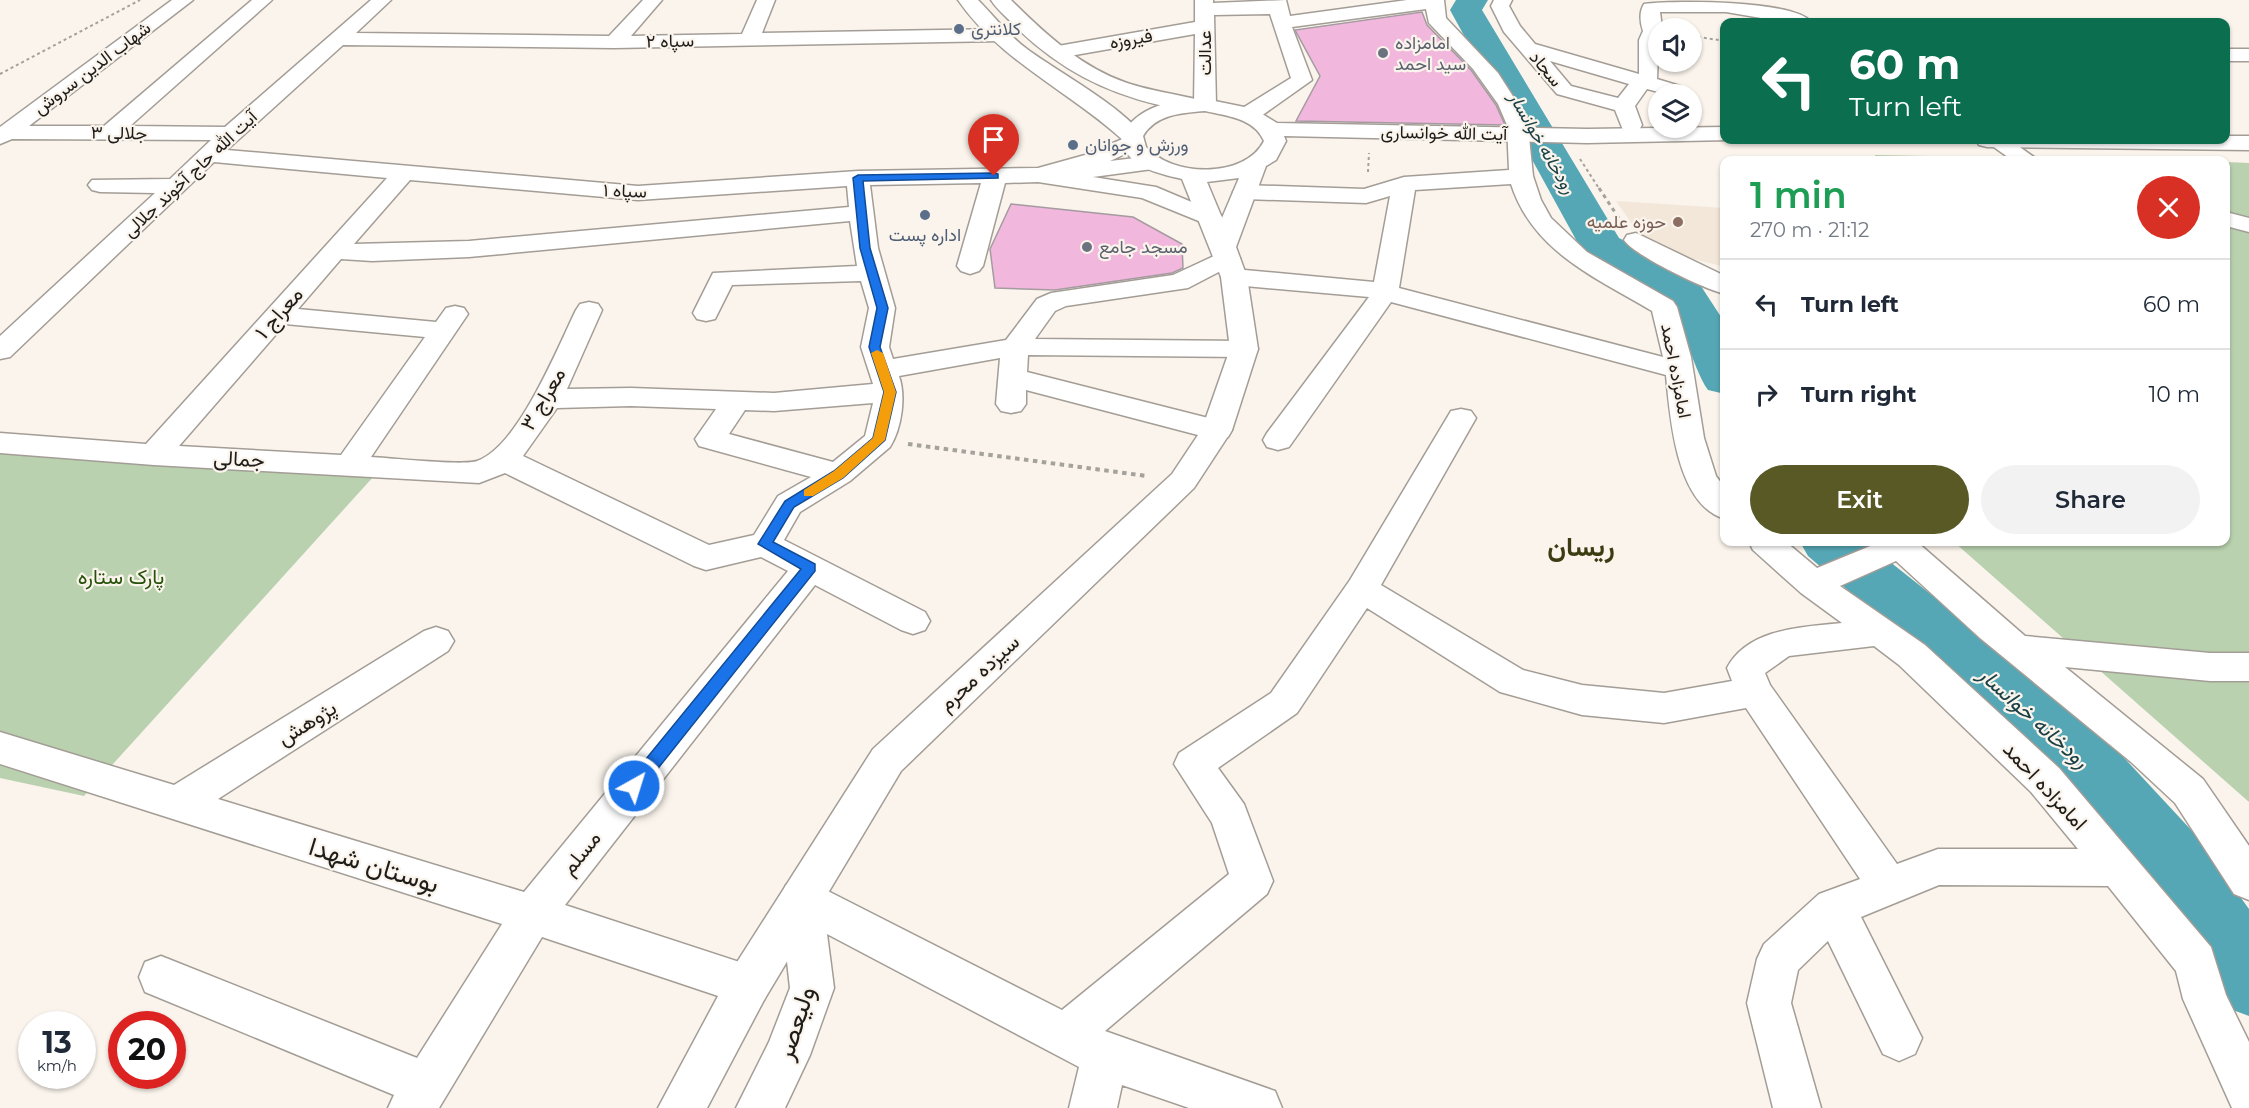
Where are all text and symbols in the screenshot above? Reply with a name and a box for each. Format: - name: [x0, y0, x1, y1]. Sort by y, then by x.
- street label: شهاب الدین سروش: [29, 17, 155, 119]
- place label: کلانتری: [971, 18, 1021, 40]
- map controls: [1648, 18, 1702, 138]
- button: sound: [1648, 18, 1702, 72]
- marker: کلانتری: [952, 22, 966, 36]
- street label: فیروزه: [1108, 24, 1154, 54]
- street label: سپاه ۲: [646, 30, 694, 53]
- street label: عدالت: [1194, 30, 1216, 76]
- place label: امامزاده سید احمد: [1395, 32, 1466, 75]
- text: 60 m: [1849, 38, 1960, 90]
- icon: left: [1750, 42, 1828, 120]
- marker: امامزاده سید احمد: [1376, 46, 1390, 60]
- street label: سجاد: [1525, 47, 1567, 91]
- button: layers: [1648, 84, 1702, 138]
- water label: رودخانه خوانسار: [1503, 87, 1580, 198]
- text: Turn left: [1849, 90, 1962, 123]
- street label: آیت الله حاج آخوند جلالی: [118, 105, 264, 243]
- pin: [968, 114, 1019, 176]
- street label: آیت الله خوانساری: [1380, 121, 1509, 145]
- street label: جلالی ۳: [91, 122, 147, 144]
- icon: arrive: [977, 123, 1010, 156]
- place label: ورزش و جوانان: [1085, 134, 1189, 156]
- marker: ورزش و جوانان: [1066, 138, 1080, 152]
- text: 1 min: [1750, 173, 1847, 217]
- button: close: [2137, 176, 2200, 239]
- street label: سپاه ۱: [603, 179, 647, 204]
- marker: اداره پست: [918, 208, 932, 222]
- place label: حوزه علمیه: [1587, 211, 1666, 233]
- marker: حوزه علمیه: [1671, 215, 1685, 229]
- text: 270 m · 21:12: [1750, 218, 1869, 242]
- place label: اداره پست: [889, 224, 961, 247]
- place label: مسجد جامع: [1099, 236, 1188, 259]
- marker: مسجد جامع: [1080, 240, 1094, 254]
- street label: معراج ۱: [249, 282, 309, 345]
- icon: left: [1750, 288, 1783, 321]
- text: Turn left: [1801, 291, 1899, 318]
- text: 60 m: [2143, 291, 2200, 318]
- street label: امامزاده احمد: [1656, 322, 1696, 420]
- street label: معراج ۳: [515, 363, 572, 436]
- icon: right: [1750, 378, 1783, 411]
- text: Turn right: [1801, 381, 1916, 408]
- text: 10 m: [2148, 381, 2200, 408]
- street label: جمالی: [213, 445, 265, 472]
- button: Exit: [1750, 465, 1969, 534]
- button: Share: [1981, 465, 2200, 534]
- district label: ریسان: [1547, 530, 1615, 564]
- park label: پارک ستاره: [78, 564, 164, 591]
- street label: سیزده محرم: [933, 629, 1026, 718]
- water label: رودخانه خوانسار: [1971, 659, 2095, 774]
- street label: پژوهش: [273, 695, 342, 752]
- street label: امامزاده احمد: [1997, 736, 2093, 836]
- position arrow: [602, 754, 666, 818]
- street label: مسلم: [556, 826, 607, 881]
- street label: بوستان شهدا: [305, 830, 443, 900]
- street label: ولیعصر: [768, 982, 822, 1065]
- speed limit sign: 20: [108, 1011, 186, 1089]
- text: 13: [42, 1024, 72, 1061]
- text: km/h: [37, 1056, 77, 1075]

